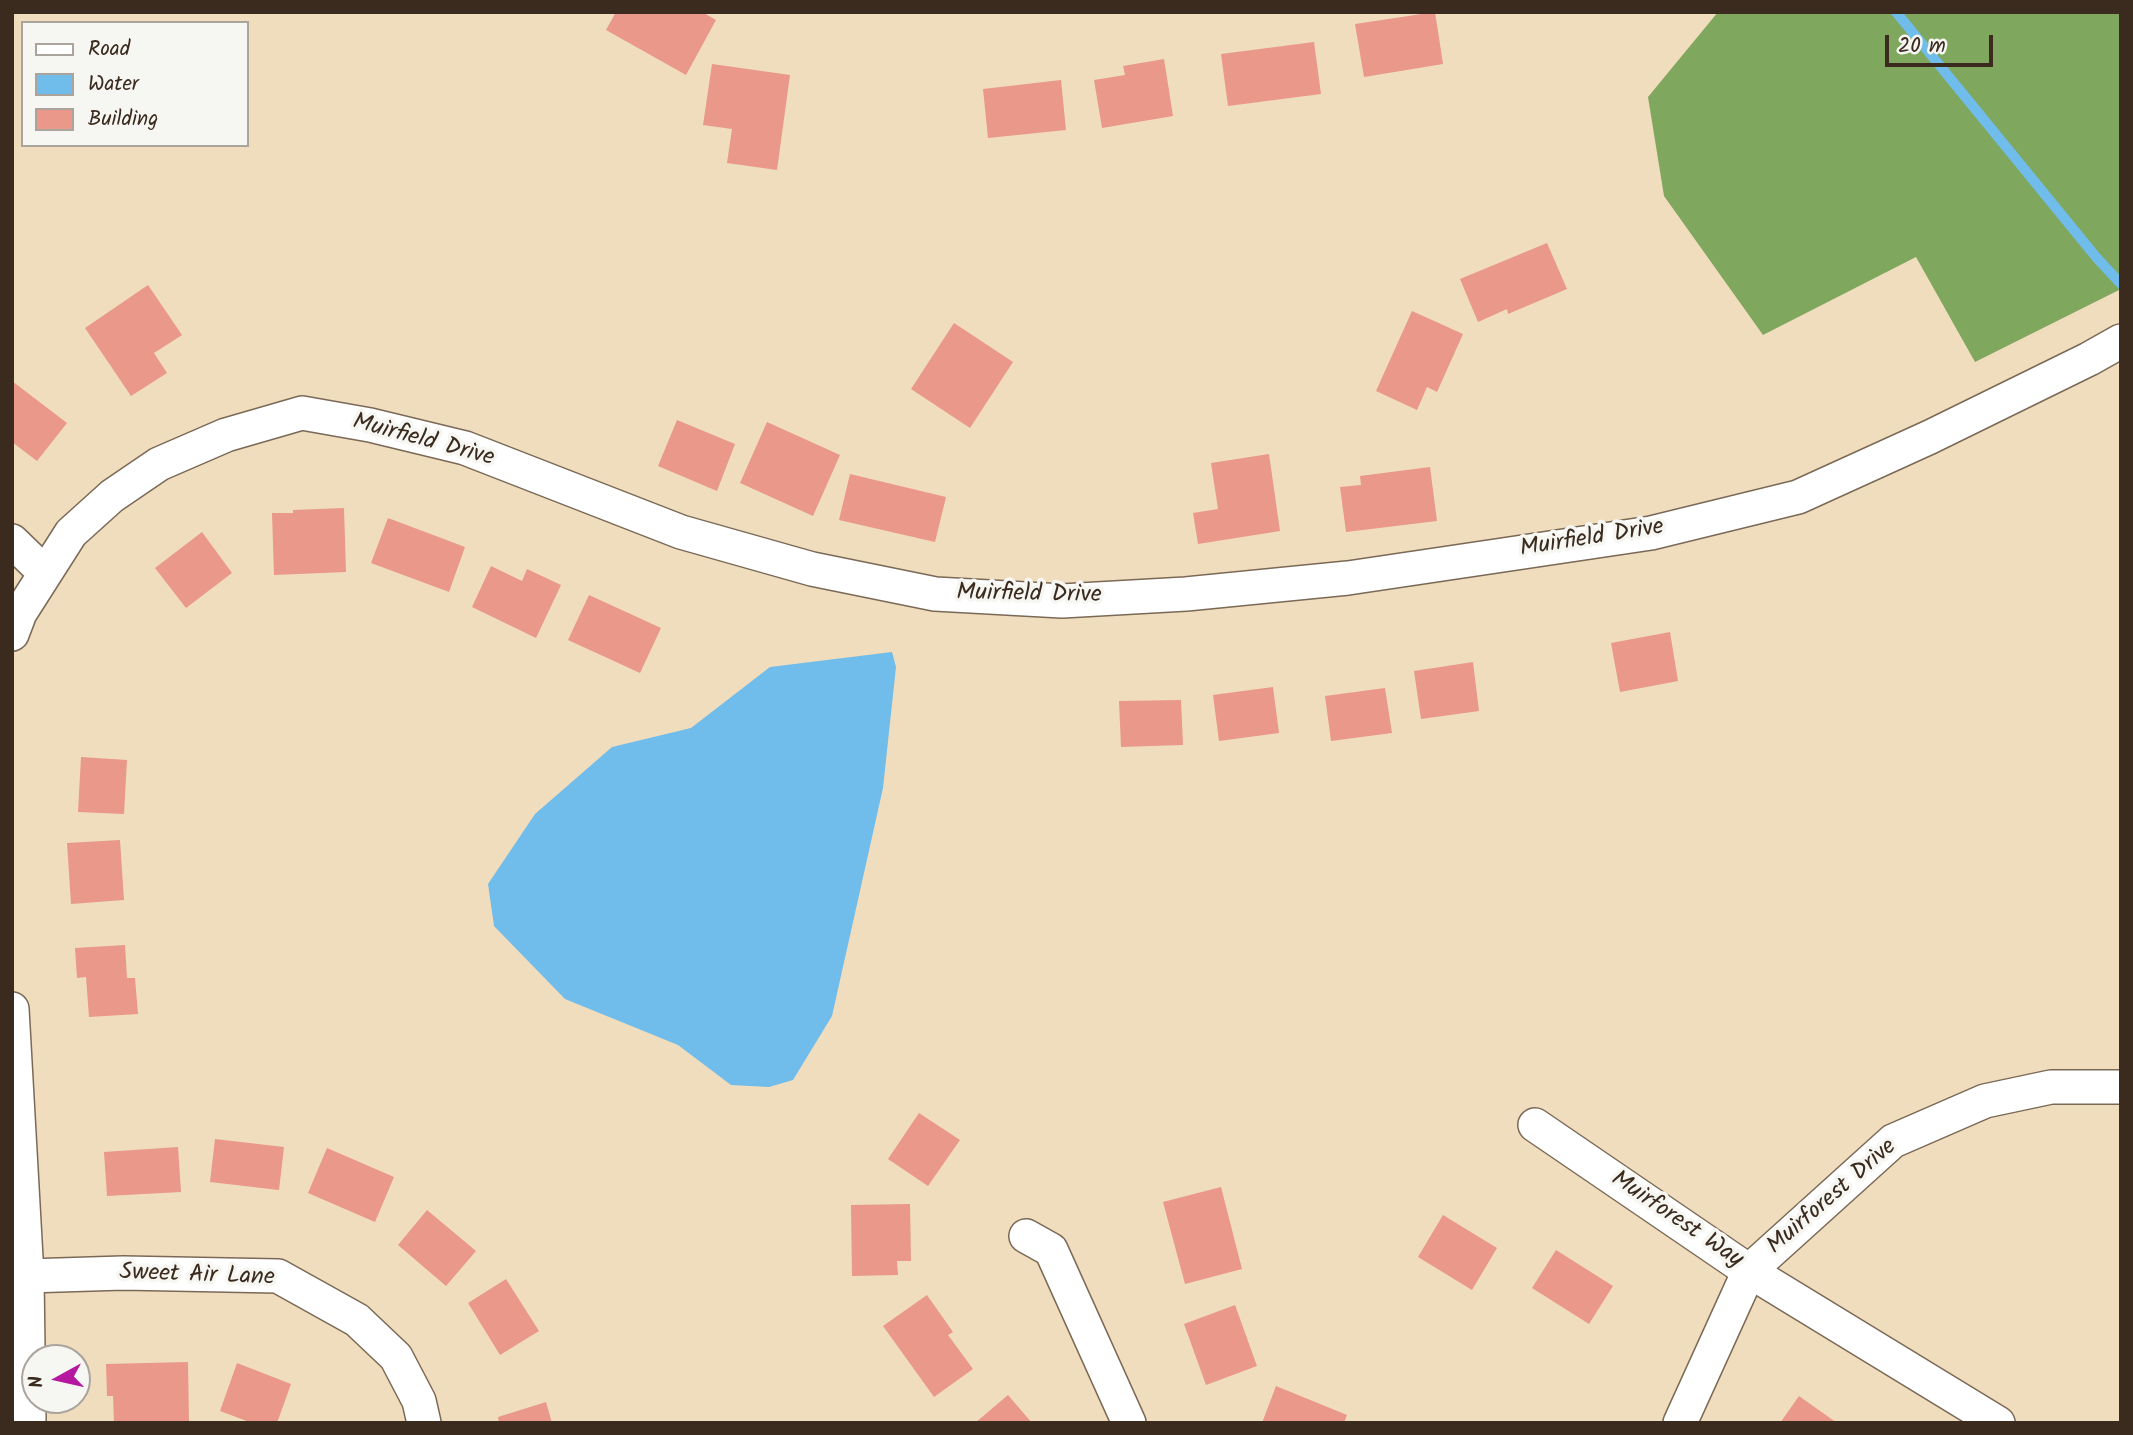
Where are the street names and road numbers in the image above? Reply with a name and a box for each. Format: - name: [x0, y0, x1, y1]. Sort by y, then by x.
- street label: Muirfield Drive: [349, 409, 497, 475]
- street label: Muirfield Drive: [1518, 514, 1666, 566]
- street label: Muirfield Drive: [956, 580, 1102, 612]
- street label: Muirforest Drive: [1762, 1134, 1904, 1262]
- street label: Muirforest Way: [1604, 1166, 1748, 1276]
- street label: Sweet Air Lane: [119, 1260, 275, 1294]

